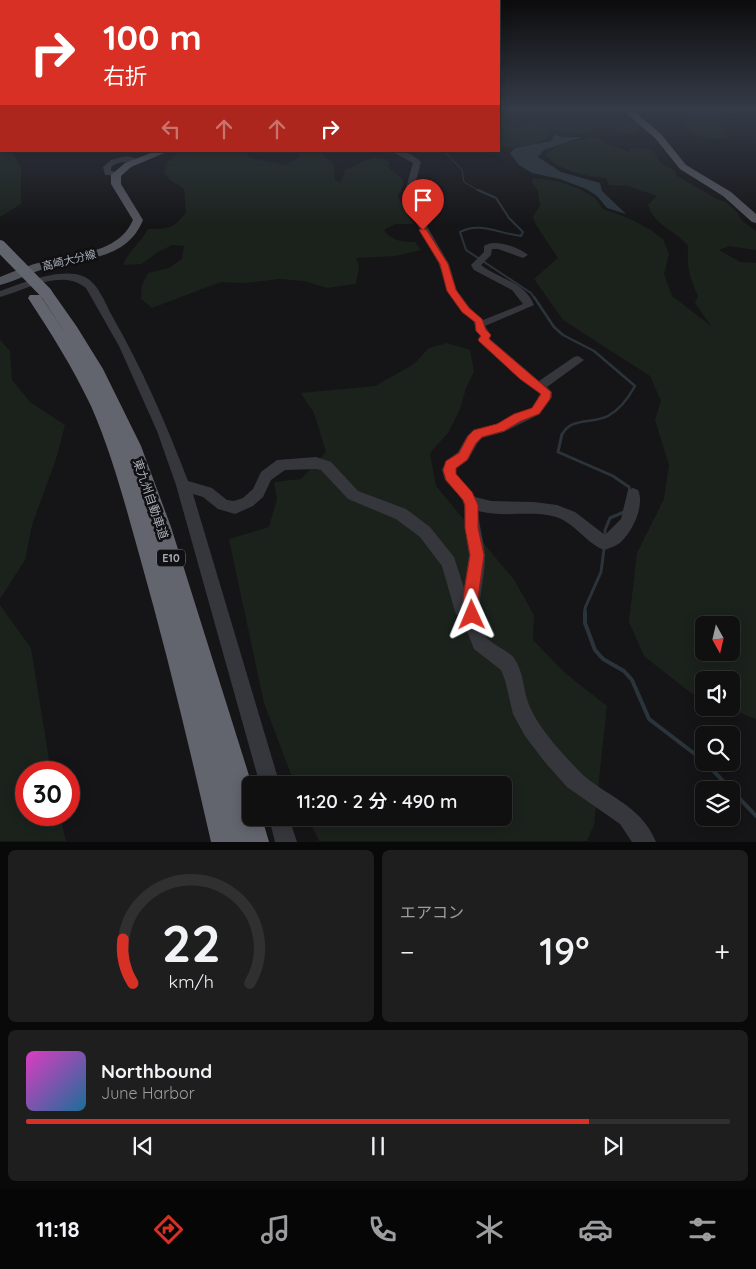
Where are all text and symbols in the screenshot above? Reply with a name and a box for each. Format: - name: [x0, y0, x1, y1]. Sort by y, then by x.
- text: 100 m: [103, 15, 202, 59]
- icon: right: [20, 20, 85, 85]
- text: 右折: [103, 62, 147, 90]
- icon: left: [157, 115, 185, 143]
- icon: ahead: [210, 115, 238, 143]
- icon: ahead: [263, 115, 291, 143]
- icon: right: [316, 115, 344, 143]
- pin: [402, 179, 444, 230]
- icon: arrive: [409, 186, 437, 214]
- street label: 高崎大分線: [41, 247, 97, 273]
- street label: 東九州自動車道: [130, 457, 172, 541]
- road number: E10: [157, 550, 185, 566]
- position arrow: [445, 588, 497, 640]
- north arrow: [695, 616, 740, 661]
- map controls: [695, 616, 740, 826]
- button: sound: [695, 671, 740, 716]
- button: search: [695, 726, 740, 771]
- speed limit sign: 30: [15, 761, 80, 826]
- button: layers: [695, 781, 740, 826]
- text: 11:20 · 2 分 · 490 m: [296, 789, 458, 813]
- text: エアコン: [400, 902, 464, 922]
- text: 22: [161, 910, 221, 975]
- text: 19°: [539, 927, 589, 975]
- text: −: [400, 934, 415, 969]
- text: +: [714, 934, 730, 969]
- text: km/h: [168, 970, 214, 992]
- text: Northbound: [101, 1059, 212, 1083]
- text: June Harbor: [101, 1083, 195, 1103]
- icon: previous: [129, 1132, 157, 1160]
- icon: pause: [364, 1132, 392, 1160]
- icon: next: [599, 1132, 627, 1160]
- icon: directions: [151, 1212, 186, 1247]
- icon: music: [258, 1212, 293, 1247]
- icon: phone: [365, 1212, 400, 1247]
- icon: climate: [472, 1212, 507, 1247]
- icon: car: [578, 1212, 613, 1247]
- icon: filters: [685, 1212, 720, 1247]
- text: 11:18: [36, 1215, 80, 1243]

